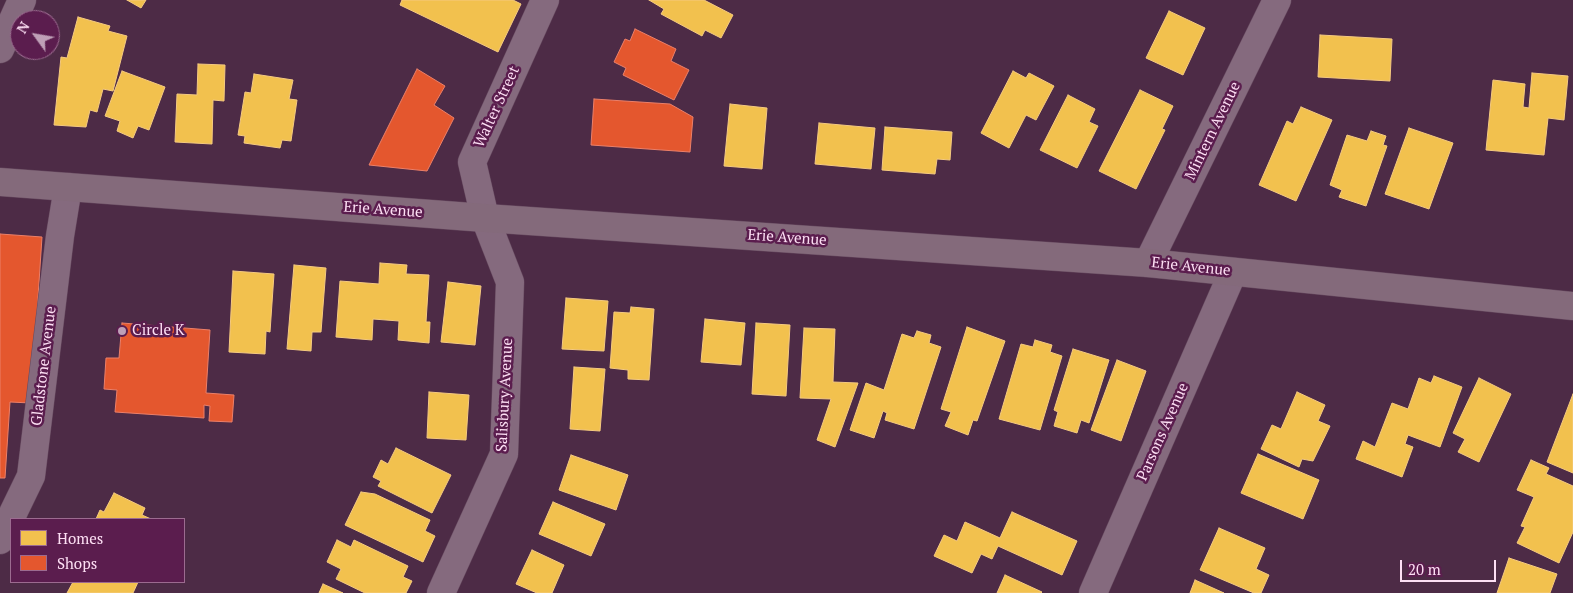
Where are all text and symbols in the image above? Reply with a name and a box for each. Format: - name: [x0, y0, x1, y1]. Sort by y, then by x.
- north arrow: [10, 10, 60, 60]
- text: N: [12, 18, 34, 37]
- street label: Walter Street: [470, 63, 524, 151]
- street label: Mintern Avenue: [1181, 79, 1245, 183]
- street label: Erie Avenue: [343, 198, 423, 222]
- street label: Erie Avenue: [747, 226, 827, 250]
- street label: Erie Avenue: [1151, 254, 1231, 280]
- street label: Gladstone Avenue: [28, 305, 60, 427]
- place label: Circle K: [132, 322, 184, 340]
- marker: Circle K: [116, 325, 128, 337]
- street label: Salisbury Avenue: [493, 337, 517, 453]
- street label: Parsons Avenue: [1133, 380, 1193, 484]
- legend: [10, 518, 185, 583]
- text: Homes: [57, 528, 103, 548]
- scale bar: [1403, 550, 1499, 582]
- text: Shops: [57, 553, 97, 573]
- text: 20 m: [1408, 559, 1441, 579]

